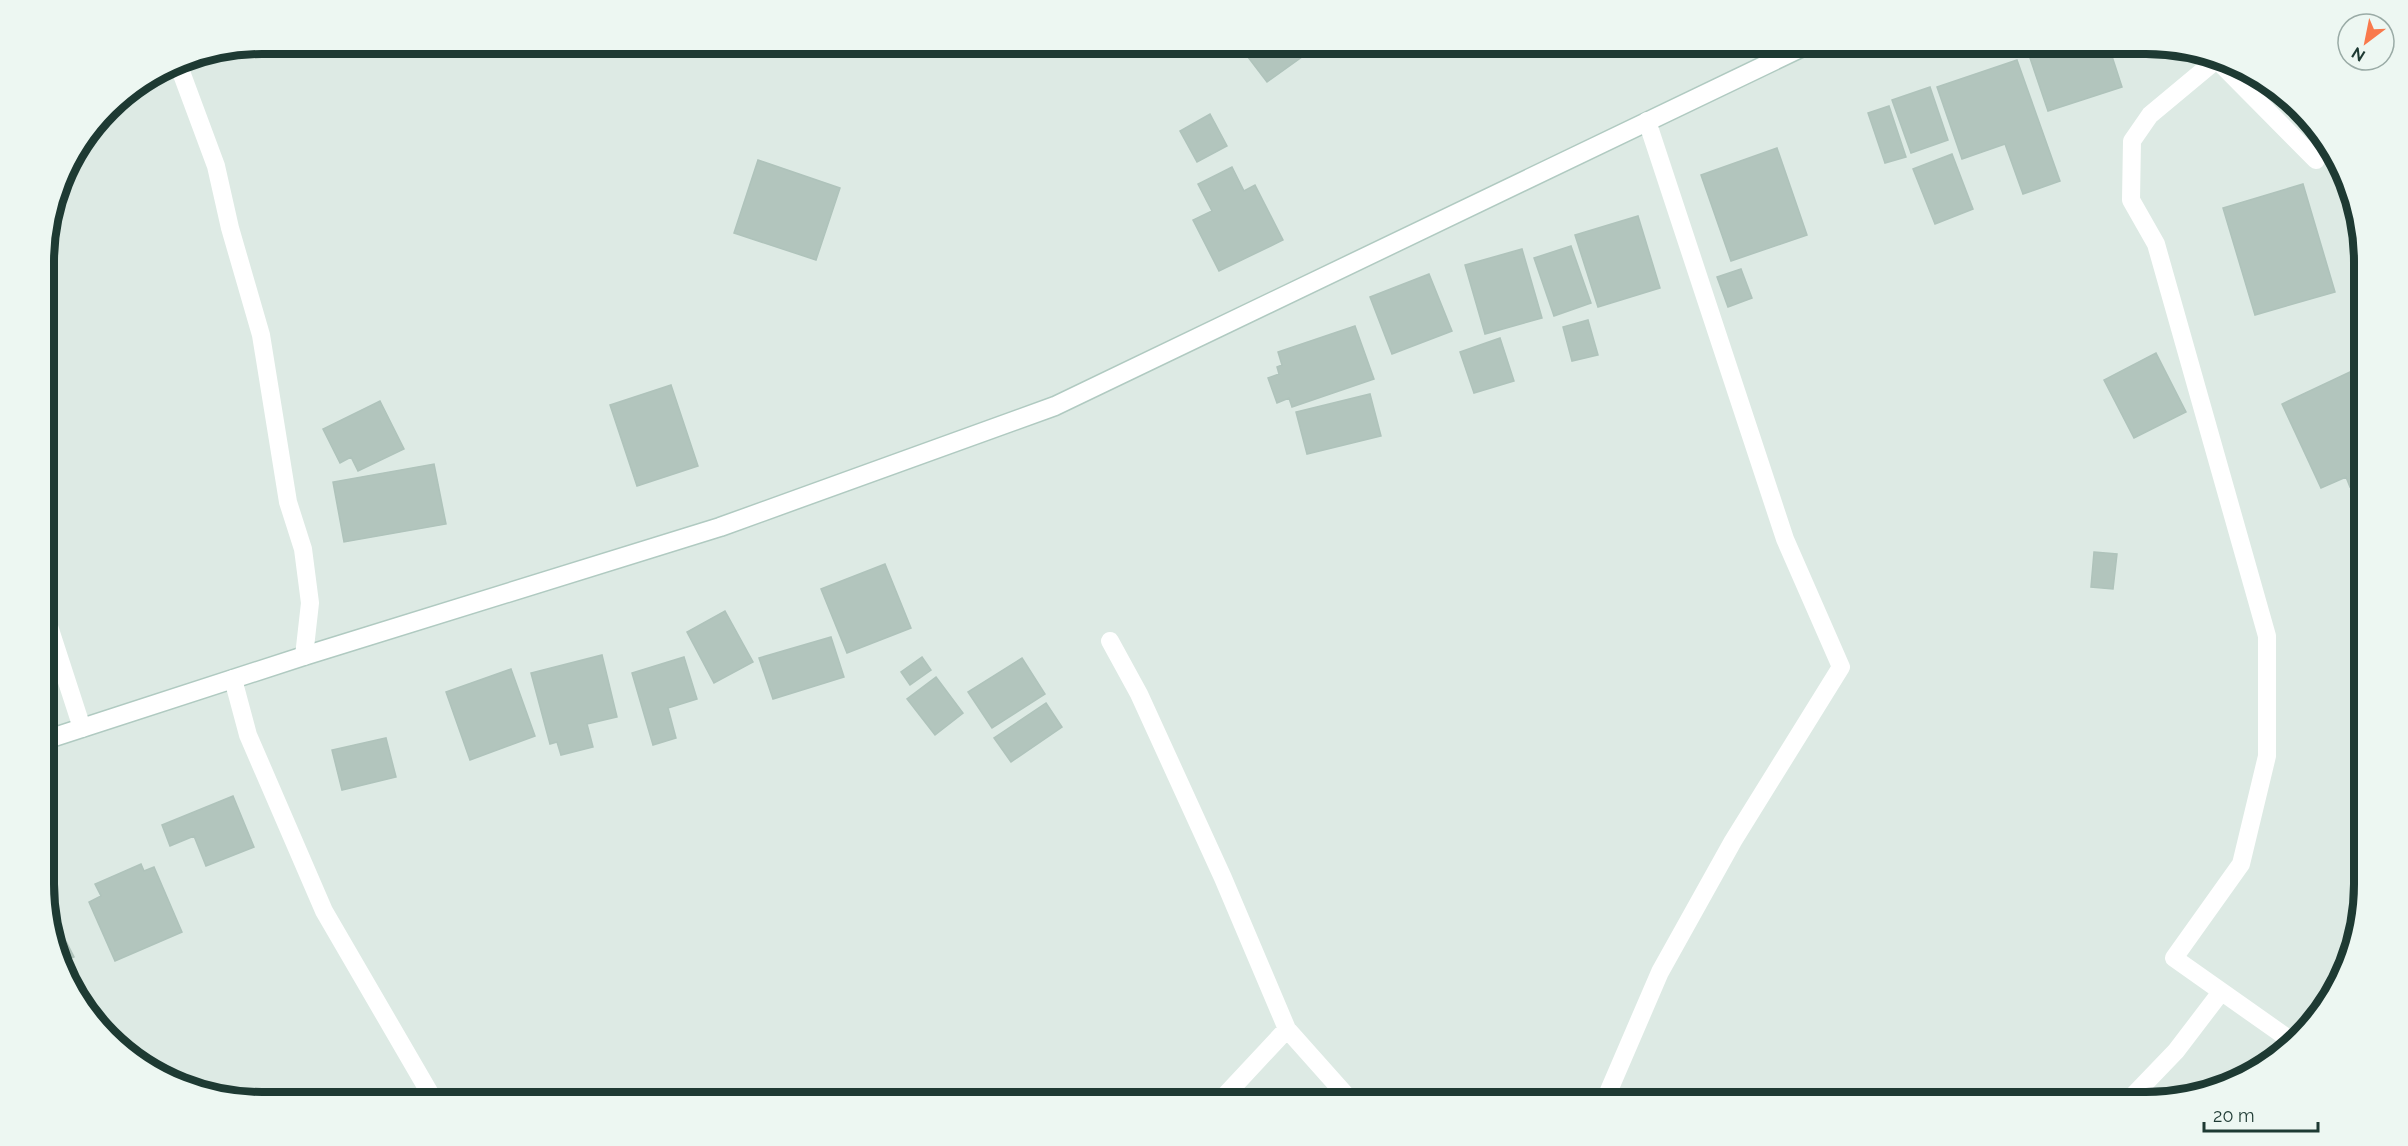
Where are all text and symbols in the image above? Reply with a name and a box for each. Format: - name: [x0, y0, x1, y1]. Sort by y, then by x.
- north arrow: [2336, 12, 2396, 72]
- text: N: [2348, 43, 2369, 66]
- scale bar: [2204, 1095, 2318, 1133]
- text: 20 m: [2213, 1105, 2255, 1126]

